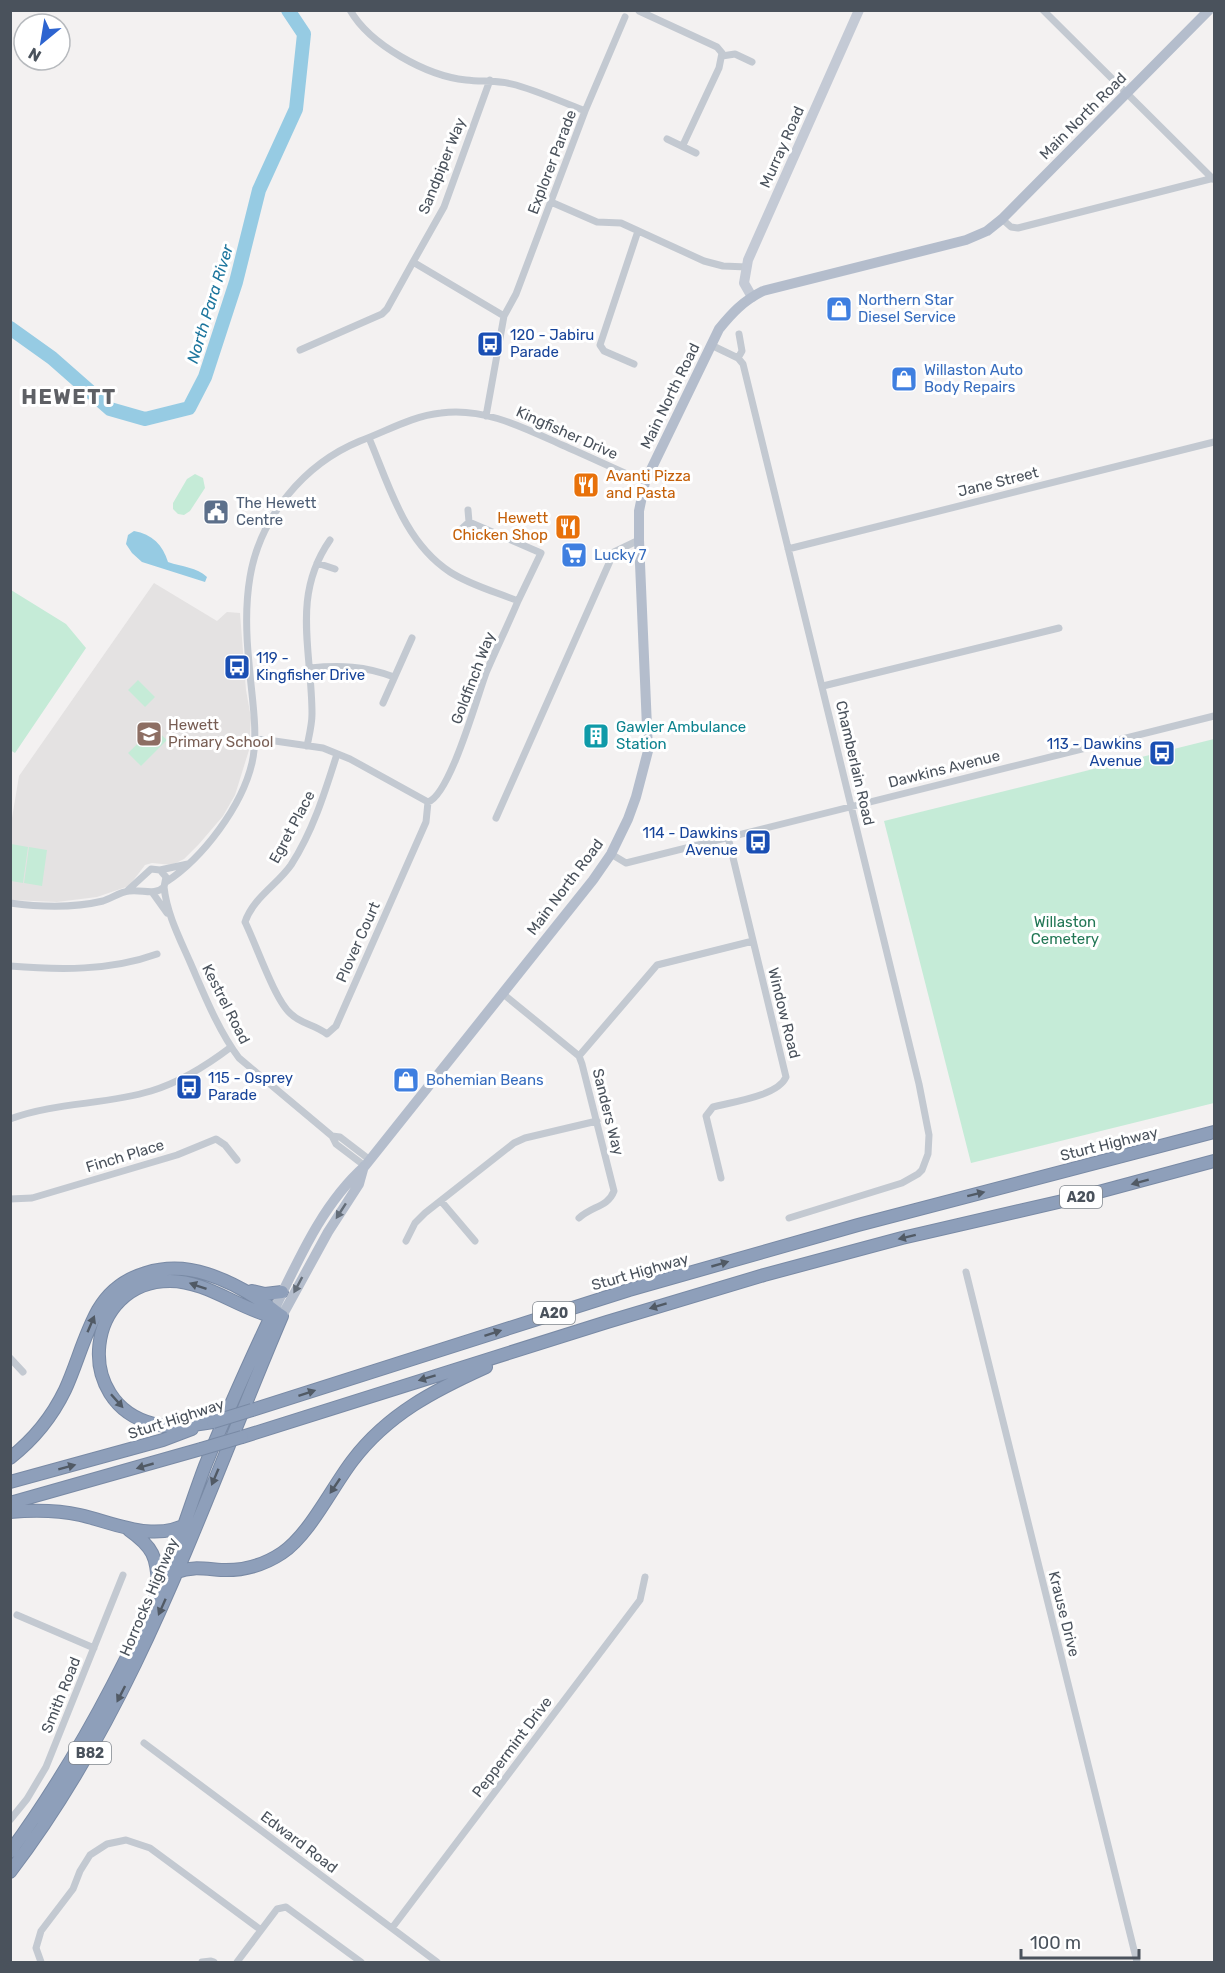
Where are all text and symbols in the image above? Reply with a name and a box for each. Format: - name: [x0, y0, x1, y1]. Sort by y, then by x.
- north arrow: [12, 12, 72, 72]
- text: N: [25, 43, 44, 66]
- street label: Main North Road: [1036, 69, 1130, 163]
- street label: Murray Road: [756, 103, 808, 191]
- street label: Explorer Parade: [524, 107, 580, 217]
- street label: Sandpiper Way: [414, 115, 470, 217]
- water label: North Para River: [183, 241, 237, 366]
- place label: Northern Star Diesel Service: [858, 291, 956, 326]
- shop icon: Northern Star Diesel Service: [824, 294, 854, 324]
- place label: 120 - Jabiru Parade: [510, 326, 594, 361]
- bus stop icon: 120 - Jabiru Parade: [475, 329, 505, 359]
- street label: Main North Road: [637, 340, 703, 452]
- place label: Willaston Auto Body Repairs: [924, 361, 1023, 396]
- shop icon: Willaston Auto Body Repairs: [889, 364, 919, 394]
- district label: HEWETT: [21, 384, 117, 409]
- street label: Kingfisher Drive: [513, 403, 621, 463]
- street label: Jane Street: [956, 463, 1040, 501]
- place label: Avanti Pizza and Pasta: [606, 467, 691, 502]
- restaurant icon: Avanti Pizza and Pasta: [571, 470, 601, 500]
- place label: The Hewett Centre: [236, 494, 317, 529]
- public building icon: The Hewett Centre: [201, 497, 231, 527]
- place label: Hewett Chicken Shop: [452, 509, 548, 544]
- restaurant icon: Hewett Chicken Shop: [553, 512, 583, 542]
- supermarket icon: Lucky 7: [559, 540, 589, 570]
- place label: Lucky 7: [594, 546, 647, 564]
- street label: Goldfinch Way: [447, 629, 499, 727]
- place label: 119 - Kingfisher Drive: [256, 649, 365, 684]
- bus stop icon: 119 - Kingfisher Drive: [222, 652, 252, 682]
- street label: Chamberlain Road: [832, 699, 878, 827]
- place label: Hewett Primary School: [168, 716, 273, 751]
- place label: Gawler Ambulance Station: [616, 718, 746, 753]
- school or university icon: Hewett Primary School: [134, 719, 164, 749]
- building icon: Gawler Ambulance Station: [581, 721, 611, 751]
- place label: 113 - Dawkins Avenue: [1047, 735, 1142, 770]
- bus stop icon: 113 - Dawkins Avenue: [1147, 738, 1177, 768]
- street label: Dawkins Avenue: [886, 746, 1002, 792]
- street label: Egret Place: [265, 788, 319, 866]
- place label: 114 - Dawkins Avenue: [643, 824, 738, 859]
- bus stop icon: 114 - Dawkins Avenue: [743, 827, 773, 857]
- street label: Main North Road: [523, 835, 607, 939]
- street label: Plover Court: [332, 899, 384, 985]
- park label: Willaston Cemetery: [1031, 913, 1099, 948]
- street label: Kestrel Road: [198, 961, 254, 1047]
- street label: Window Road: [764, 966, 804, 1060]
- shop icon: Bohemian Beans: [391, 1065, 421, 1095]
- street label: Sanders Way: [589, 1067, 627, 1157]
- place label: 115 - Osprey Parade: [208, 1069, 293, 1104]
- place label: Bohemian Beans: [426, 1071, 544, 1089]
- bus stop icon: 115 - Osprey Parade: [174, 1072, 204, 1102]
- street label: Sturt Highway: [1058, 1123, 1160, 1165]
- street label: Finch Place: [84, 1136, 166, 1176]
- one-way arrow: [1131, 1177, 1149, 1187]
- road number: A20: [1060, 1186, 1102, 1208]
- one-way arrow: [966, 1189, 985, 1199]
- one-way arrow: [336, 1203, 347, 1219]
- one-way arrow: [897, 1233, 916, 1242]
- street label: Sturt Highway: [589, 1250, 691, 1294]
- one-way arrow: [711, 1259, 729, 1268]
- one-way arrow: [293, 1277, 303, 1294]
- one-way arrow: [189, 1281, 207, 1291]
- road number: A20: [533, 1302, 575, 1324]
- one-way arrow: [649, 1302, 667, 1311]
- one-way arrow: [86, 1315, 96, 1333]
- one-way arrow: [484, 1327, 502, 1337]
- one-way arrow: [418, 1374, 436, 1383]
- one-way arrow: [298, 1388, 316, 1397]
- one-way arrow: [111, 1394, 124, 1409]
- street label: Sturt Highway: [126, 1395, 226, 1443]
- one-way arrow: [136, 1461, 154, 1471]
- one-way arrow: [58, 1462, 76, 1471]
- one-way arrow: [210, 1468, 219, 1486]
- one-way arrow: [330, 1478, 341, 1494]
- street label: Horrocks Highway: [116, 1535, 182, 1659]
- street label: Krause Drive: [1045, 1569, 1083, 1659]
- one-way arrow: [158, 1599, 167, 1616]
- street label: Smith Road: [38, 1654, 84, 1736]
- one-way arrow: [116, 1686, 126, 1703]
- street label: Peppermint Drive: [468, 1693, 556, 1801]
- road number: B82: [69, 1742, 111, 1764]
- street label: Edward Road: [257, 1807, 341, 1877]
- scale bar: [1021, 1922, 1140, 1960]
- text: 100 m: [1030, 1932, 1081, 1954]

